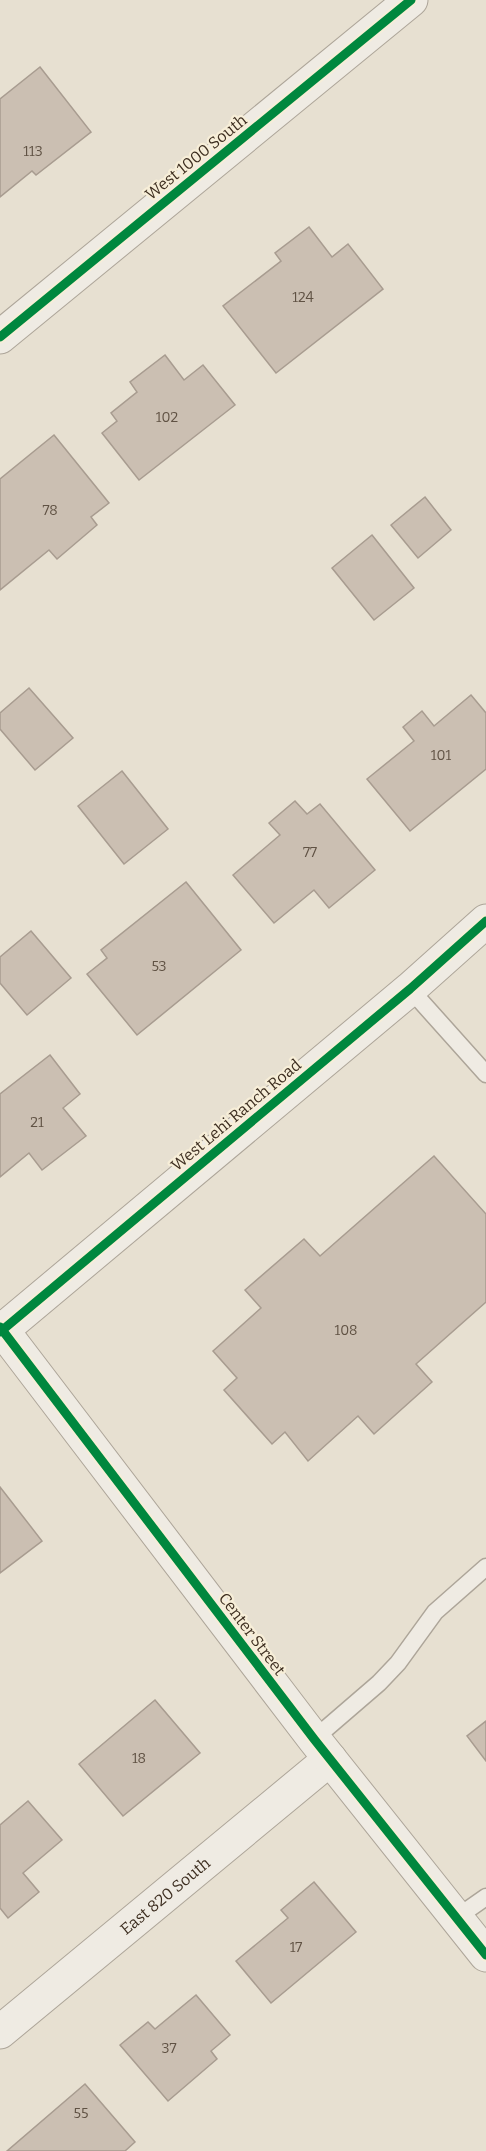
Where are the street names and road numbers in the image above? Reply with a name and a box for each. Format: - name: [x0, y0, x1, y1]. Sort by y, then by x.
- street label: West 1000 South: [141, 110, 251, 204]
- street label: West Lehi Ranch Road: [167, 1055, 305, 1175]
- street label: Center Street: [215, 1589, 289, 1679]
- street label: East 820 South: [116, 1853, 214, 1938]

